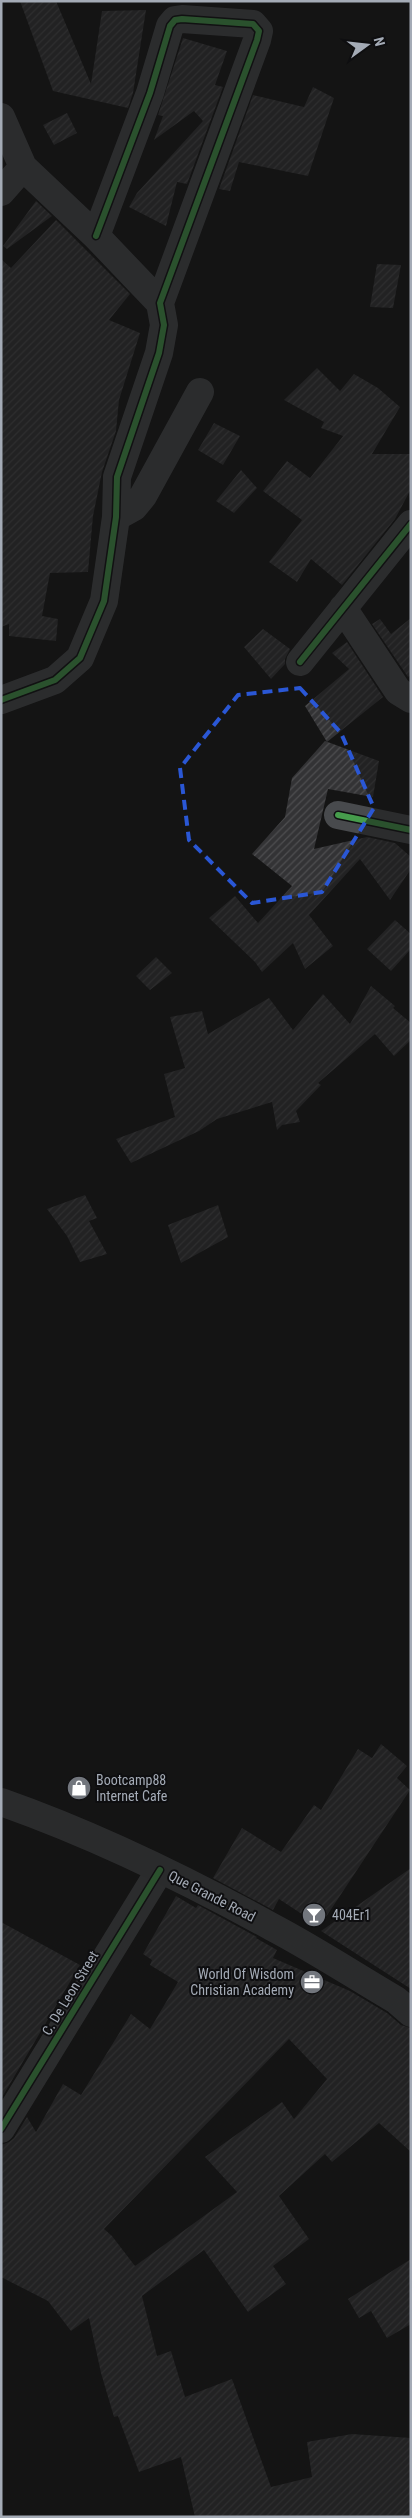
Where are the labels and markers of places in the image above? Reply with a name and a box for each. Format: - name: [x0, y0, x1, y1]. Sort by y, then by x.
- place label: Bootcamp88 Internet Cafe: [96, 1772, 168, 1804]
- shop icon: Bootcamp88 Internet Cafe: [66, 1775, 92, 1801]
- bar icon: 404Er1: [301, 1902, 327, 1928]
- place label: 404Er1: [332, 1907, 371, 1923]
- place label: World Of Wisdom Christian Academy: [190, 1966, 294, 1998]
- office icon: World Of Wisdom Christian Academy: [299, 1969, 325, 1995]

